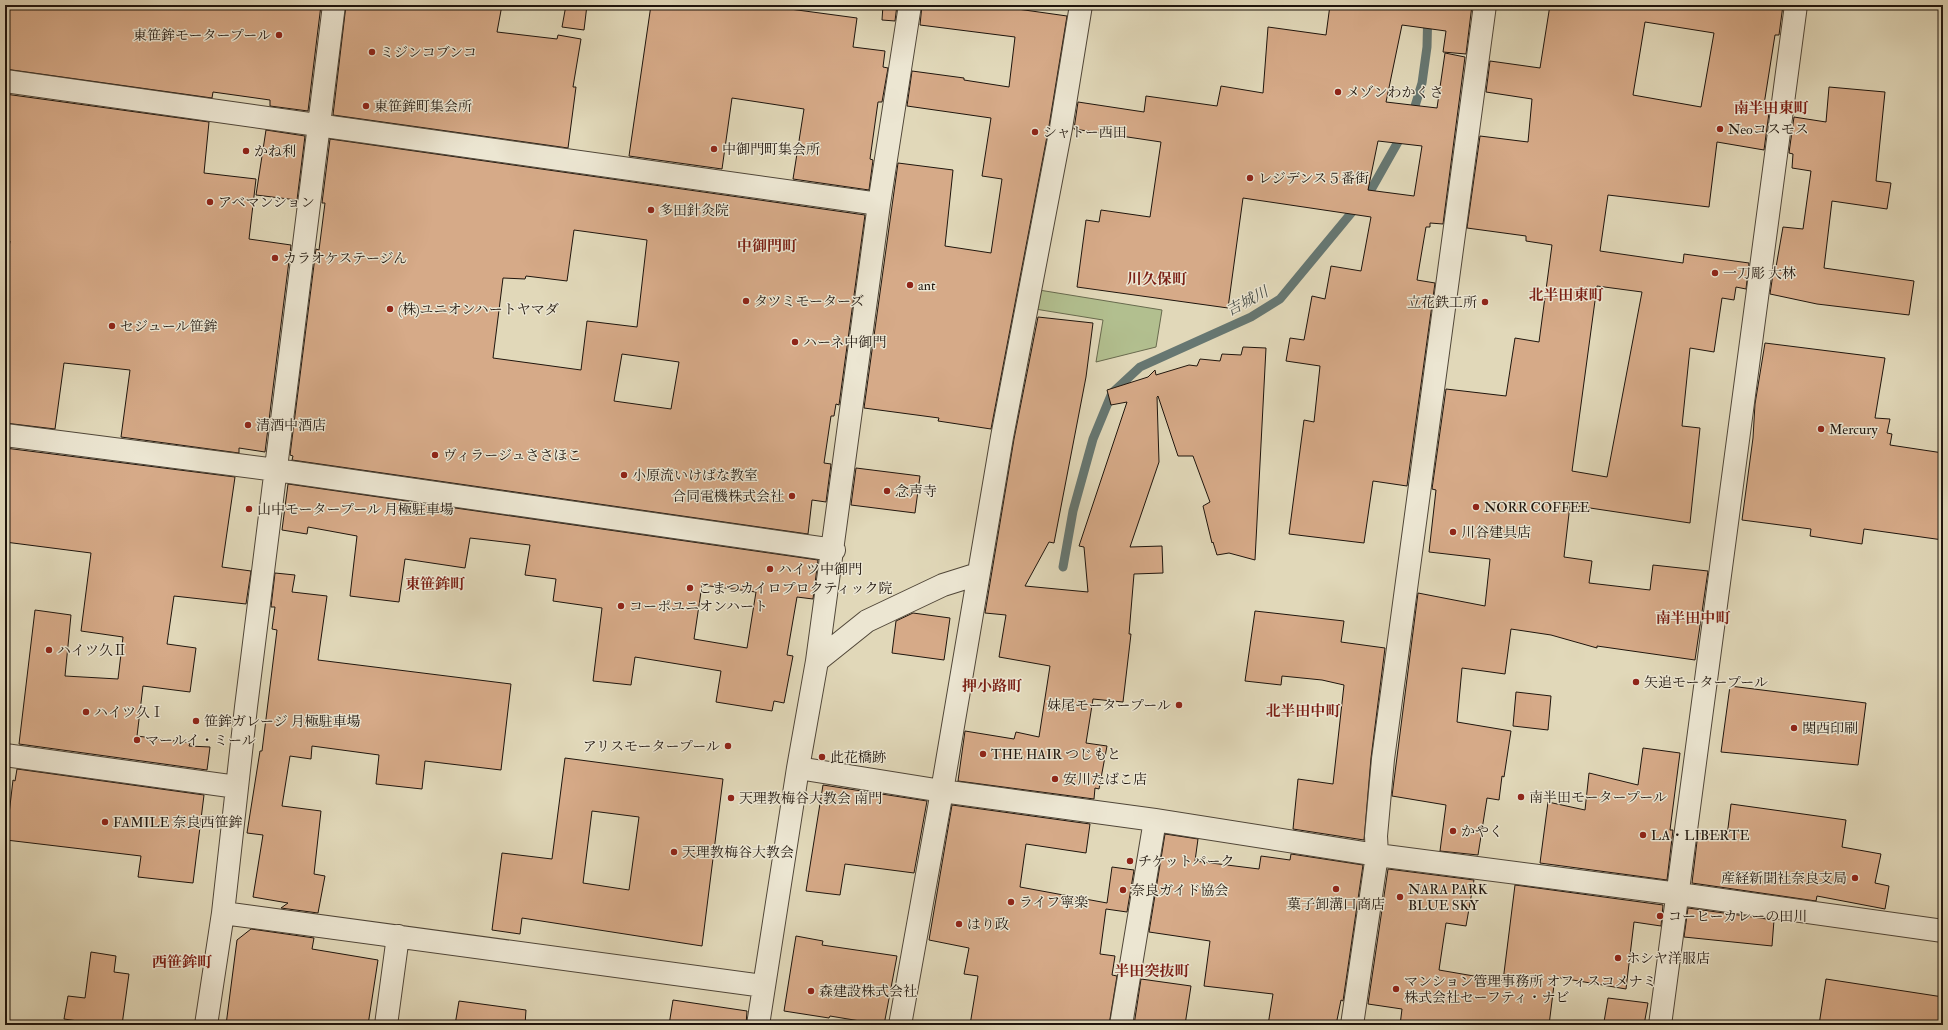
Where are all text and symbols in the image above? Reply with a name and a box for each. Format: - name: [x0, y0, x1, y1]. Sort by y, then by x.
- place label: 東笹鉾モータープール: [133, 27, 271, 44]
- marker: 東笹鉾モータープール: [274, 30, 284, 40]
- place label: ミジンコブンコ: [380, 44, 477, 61]
- marker: ミジンコブンコ: [367, 47, 377, 57]
- place label: メゾンわかくさ: [1346, 84, 1444, 101]
- marker: メゾンわかくさ: [1333, 87, 1343, 97]
- place label: 東笹鉾町集会所: [374, 98, 472, 115]
- district label: 南半田東町: [1733, 99, 1809, 118]
- marker: 東笹鉾町集会所: [361, 101, 371, 111]
- place label: Neoコスモス: [1728, 121, 1809, 138]
- place label: シャトー西田: [1043, 124, 1127, 141]
- marker: Neoコスモス: [1715, 124, 1725, 134]
- marker: シャトー西田: [1030, 127, 1040, 137]
- place label: 中御門町集会所: [722, 141, 820, 158]
- place label: かね利: [254, 143, 296, 160]
- marker: 中御門町集会所: [709, 144, 719, 154]
- marker: かね利: [241, 146, 251, 156]
- place label: レジデンス５番街: [1258, 170, 1369, 187]
- marker: レジデンス５番街: [1245, 173, 1255, 183]
- place label: アベマンション: [218, 194, 315, 211]
- marker: アベマンション: [205, 197, 215, 207]
- place label: 多田針灸院: [659, 202, 729, 219]
- marker: 多田針灸院: [646, 205, 656, 215]
- district label: 中御門町: [737, 237, 797, 256]
- place label: カラオケステージん: [283, 250, 408, 267]
- marker: カラオケステージん: [270, 253, 280, 263]
- place label: 一刀彫 大林: [1723, 265, 1796, 282]
- marker: 一刀彫 大林: [1710, 268, 1720, 278]
- district label: 川久保町: [1127, 270, 1187, 289]
- place label: ant: [918, 277, 936, 294]
- marker: ant: [905, 280, 915, 290]
- water label: 吉城川: [1223, 282, 1273, 320]
- district label: 北半田東町: [1528, 286, 1604, 305]
- place label: タツミモーターズ: [754, 293, 864, 310]
- place label: 立花鉄工所: [1407, 294, 1477, 311]
- marker: タツミモーターズ: [741, 296, 751, 306]
- marker: 立花鉄工所: [1480, 297, 1490, 307]
- place label: (株)ユニオンハートヤマダ: [398, 301, 559, 318]
- marker: (株)ユニオンハートヤマダ: [385, 304, 395, 314]
- place label: セジュール笹鉾: [120, 318, 217, 335]
- marker: セジュール笹鉾: [107, 321, 117, 331]
- place label: ハーネ中御門: [803, 334, 886, 351]
- marker: ハーネ中御門: [790, 337, 800, 347]
- place label: 清酒中酒店: [256, 417, 326, 434]
- marker: 清酒中酒店: [243, 420, 253, 430]
- place label: Mercury: [1829, 421, 1878, 439]
- marker: Mercury: [1816, 424, 1826, 434]
- place label: ヴィラージュささほこ: [443, 447, 582, 464]
- marker: ヴィラージュささほこ: [430, 450, 440, 460]
- place label: 小原流いけばな教室: [632, 467, 758, 484]
- marker: 小原流いけばな教室: [619, 470, 629, 480]
- place label: 念声寺: [895, 483, 937, 500]
- marker: 念声寺: [882, 486, 892, 496]
- place label: 合同電機株式会社: [672, 488, 784, 505]
- marker: 合同電機株式会社: [787, 491, 797, 501]
- place label: NORR COFFEE: [1484, 499, 1590, 516]
- place label: 山中モータープール 月極駐車場: [257, 501, 454, 518]
- marker: NORR COFFEE: [1471, 502, 1481, 512]
- marker: 山中モータープール 月極駐車場: [244, 504, 254, 514]
- place label: 川谷建具店: [1461, 524, 1531, 541]
- marker: 川谷建具店: [1448, 527, 1458, 537]
- place label: ハイツ中御門: [778, 561, 862, 578]
- marker: ハイツ中御門: [765, 564, 775, 574]
- district label: 東笹鉾町: [405, 575, 465, 594]
- place label: こまつカイロプロクティック院: [698, 580, 892, 597]
- marker: こまつカイロプロクティック院: [685, 583, 695, 593]
- place label: コーポユニオンハート: [629, 598, 768, 615]
- marker: コーポユニオンハート: [616, 601, 626, 611]
- district label: 南半田中町: [1655, 609, 1731, 628]
- place label: ハイツ久Ⅱ: [57, 642, 127, 659]
- marker: ハイツ久Ⅱ: [44, 645, 54, 655]
- place label: 矢追モータープール: [1644, 674, 1768, 691]
- district label: 押小路町: [962, 677, 1022, 696]
- marker: 矢追モータープール: [1631, 677, 1641, 687]
- place label: 妹尾モータープール: [1047, 697, 1171, 714]
- marker: 妹尾モータープール: [1174, 700, 1184, 710]
- district label: 北半田中町: [1265, 702, 1341, 721]
- place label: ハイツ久Ⅰ: [94, 704, 164, 721]
- marker: ハイツ久Ⅰ: [81, 707, 91, 717]
- place label: 笹鉾ガレージ 月極駐車場: [204, 713, 361, 730]
- marker: 笹鉾ガレージ 月極駐車場: [191, 716, 201, 726]
- place label: 関西印刷: [1802, 720, 1858, 737]
- marker: 関西印刷: [1789, 723, 1799, 733]
- place label: マールイ・ミール: [145, 732, 256, 749]
- marker: マールイ・ミール: [132, 735, 142, 745]
- place label: アリスモータープール: [583, 738, 720, 755]
- marker: アリスモータープール: [723, 741, 733, 751]
- place label: THE HAIR つじもと: [991, 746, 1121, 763]
- place label: 此花橋跡: [830, 749, 886, 766]
- marker: THE HAIR つじもと: [978, 749, 988, 759]
- marker: 此花橋跡: [817, 752, 827, 762]
- place label: 安川たばこ店: [1063, 771, 1147, 788]
- marker: 安川たばこ店: [1050, 774, 1060, 784]
- place label: 南半田モータープール: [1529, 789, 1667, 806]
- place label: 天理教梅谷大教会 南門: [739, 790, 882, 807]
- marker: 南半田モータープール: [1516, 792, 1526, 802]
- marker: 天理教梅谷大教会 南門: [726, 793, 736, 803]
- place label: FAMILE 奈良西笹鉾: [113, 814, 243, 831]
- marker: FAMILE 奈良西笹鉾: [100, 817, 110, 827]
- place label: かやく: [1461, 823, 1503, 840]
- marker: かやく: [1448, 826, 1458, 836]
- place label: LA・LIBERTE: [1651, 827, 1750, 844]
- marker: LA・LIBERTE: [1638, 830, 1648, 840]
- place label: 天理教梅谷大教会: [682, 844, 794, 861]
- marker: 天理教梅谷大教会: [669, 847, 679, 857]
- place label: チケットパーク: [1138, 853, 1234, 870]
- marker: チケットパーク: [1125, 856, 1135, 866]
- place label: 産経新聞社奈良支局: [1721, 870, 1847, 887]
- marker: 産経新聞社奈良支局: [1850, 873, 1860, 883]
- place label: NARA PARK BLUE SKY: [1408, 881, 1488, 914]
- place label: 奈良ガイド協会: [1131, 882, 1229, 899]
- marker: 菓子卸溝口商店: [1331, 884, 1341, 894]
- marker: 奈良ガイド協会: [1118, 885, 1128, 895]
- marker: NARA PARK BLUE SKY: [1395, 892, 1405, 902]
- place label: ライフ寧楽: [1019, 894, 1088, 911]
- place label: 菓子卸溝口商店: [1287, 896, 1385, 913]
- marker: ライフ寧楽: [1006, 897, 1016, 907]
- place label: コーヒーカレーの田川: [1668, 908, 1807, 925]
- marker: コーヒーカレーの田川: [1655, 911, 1665, 921]
- place label: はり政: [967, 916, 1009, 933]
- marker: はり政: [954, 919, 964, 929]
- place label: ホシヤ洋服店: [1626, 950, 1710, 967]
- district label: 西笹鉾町: [152, 953, 212, 972]
- marker: ホシヤ洋服店: [1613, 953, 1623, 963]
- district label: 半田突抜町: [1114, 962, 1190, 981]
- place label: マンション管理事務所 オフィスコメナミ 株式会社セーフティ・ナビ: [1404, 973, 1657, 1006]
- place label: 森建設株式会社: [819, 983, 917, 1000]
- marker: マンション管理事務所 オフィスコメナミ 株式会社セーフティ・ナビ: [1391, 984, 1401, 994]
- marker: 森建設株式会社: [806, 986, 816, 996]

